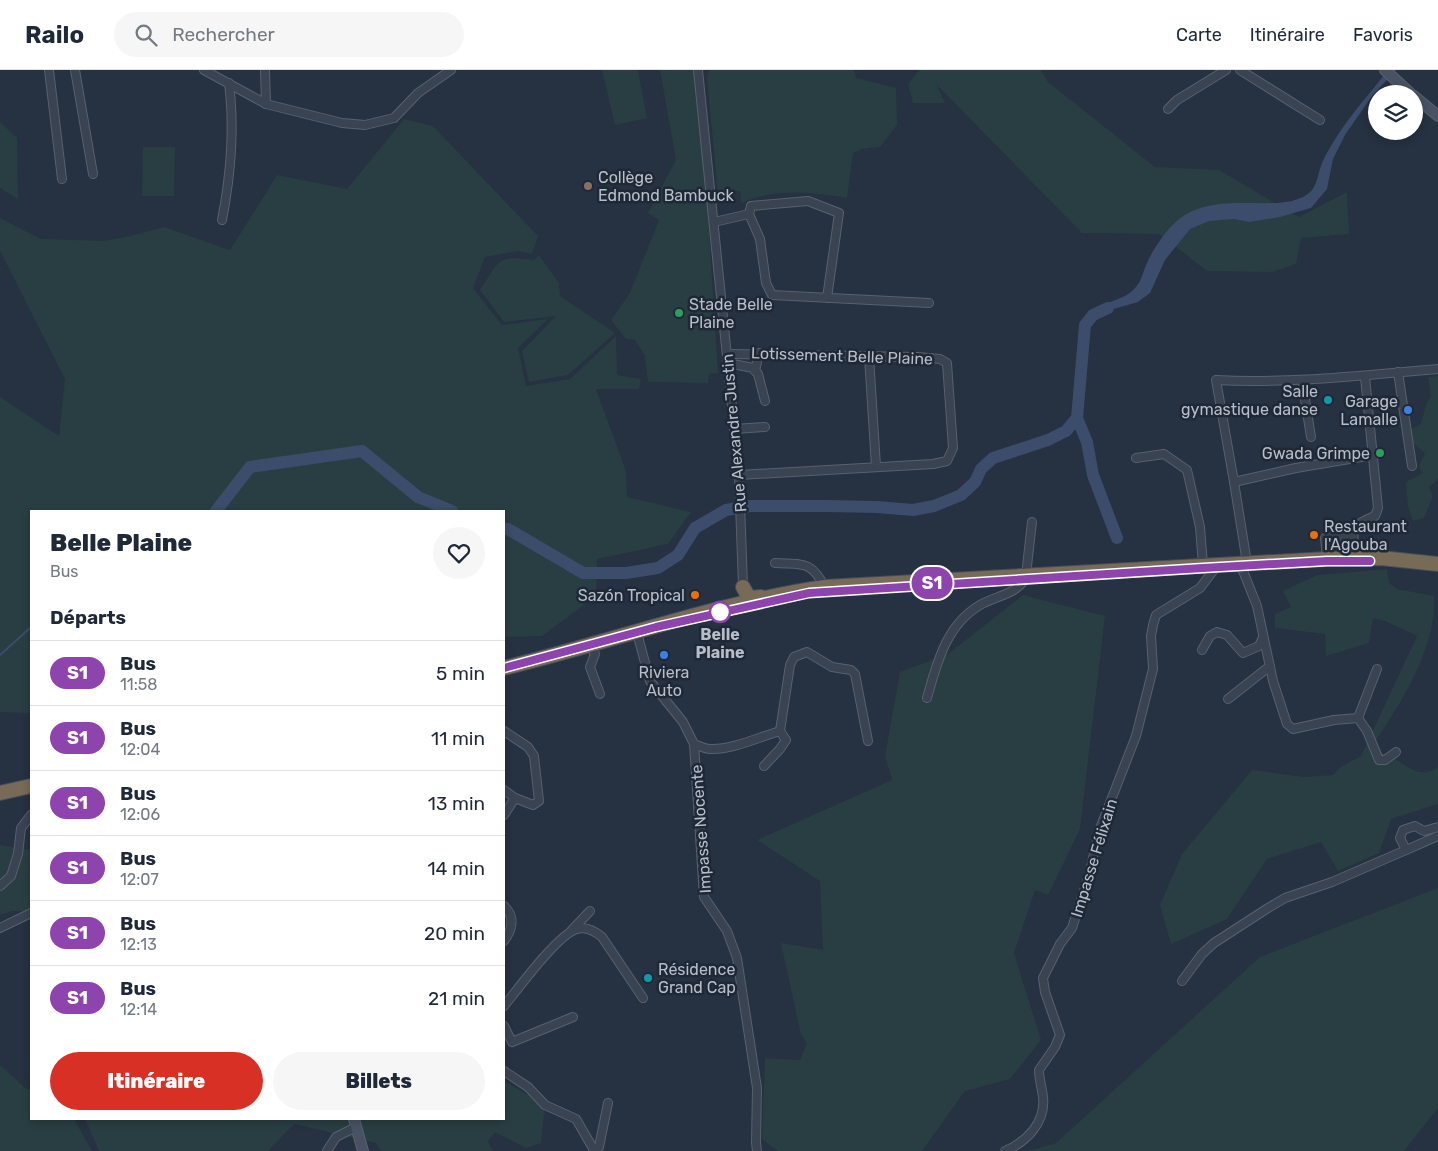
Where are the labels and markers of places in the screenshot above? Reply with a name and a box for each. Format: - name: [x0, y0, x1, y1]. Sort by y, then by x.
- place label: Collège Edmond Bambuck: [598, 168, 734, 205]
- marker: Collège Edmond Bambuck: [582, 180, 594, 192]
- place label: Stade Belle Plaine: [689, 295, 773, 332]
- marker: Stade Belle Plaine: [673, 307, 685, 319]
- place label: Salle gymastique danse: [1181, 382, 1318, 419]
- place label: Garage Lamalle: [1340, 392, 1398, 429]
- marker: Salle gymastique danse: [1322, 394, 1334, 406]
- marker: Garage Lamalle: [1402, 404, 1414, 416]
- place label: Gwada Grimpe: [1262, 444, 1370, 463]
- marker: Gwada Grimpe: [1374, 447, 1386, 459]
- place label: Restaurant l'Agouba: [1324, 517, 1407, 554]
- marker: Restaurant l'Agouba: [1308, 529, 1320, 541]
- place label: Sazón Tropical: [578, 586, 685, 605]
- marker: Sazón Tropical: [689, 589, 701, 601]
- marker: Belle Plaine: [709, 601, 731, 623]
- place label: Belle Plaine: [695, 625, 745, 662]
- marker: Riviera Auto: [658, 649, 670, 661]
- place label: Riviera Auto: [639, 663, 689, 700]
- place label: Résidence Grand Cap: [658, 960, 736, 997]
- marker: Résidence Grand Cap: [642, 972, 654, 984]

